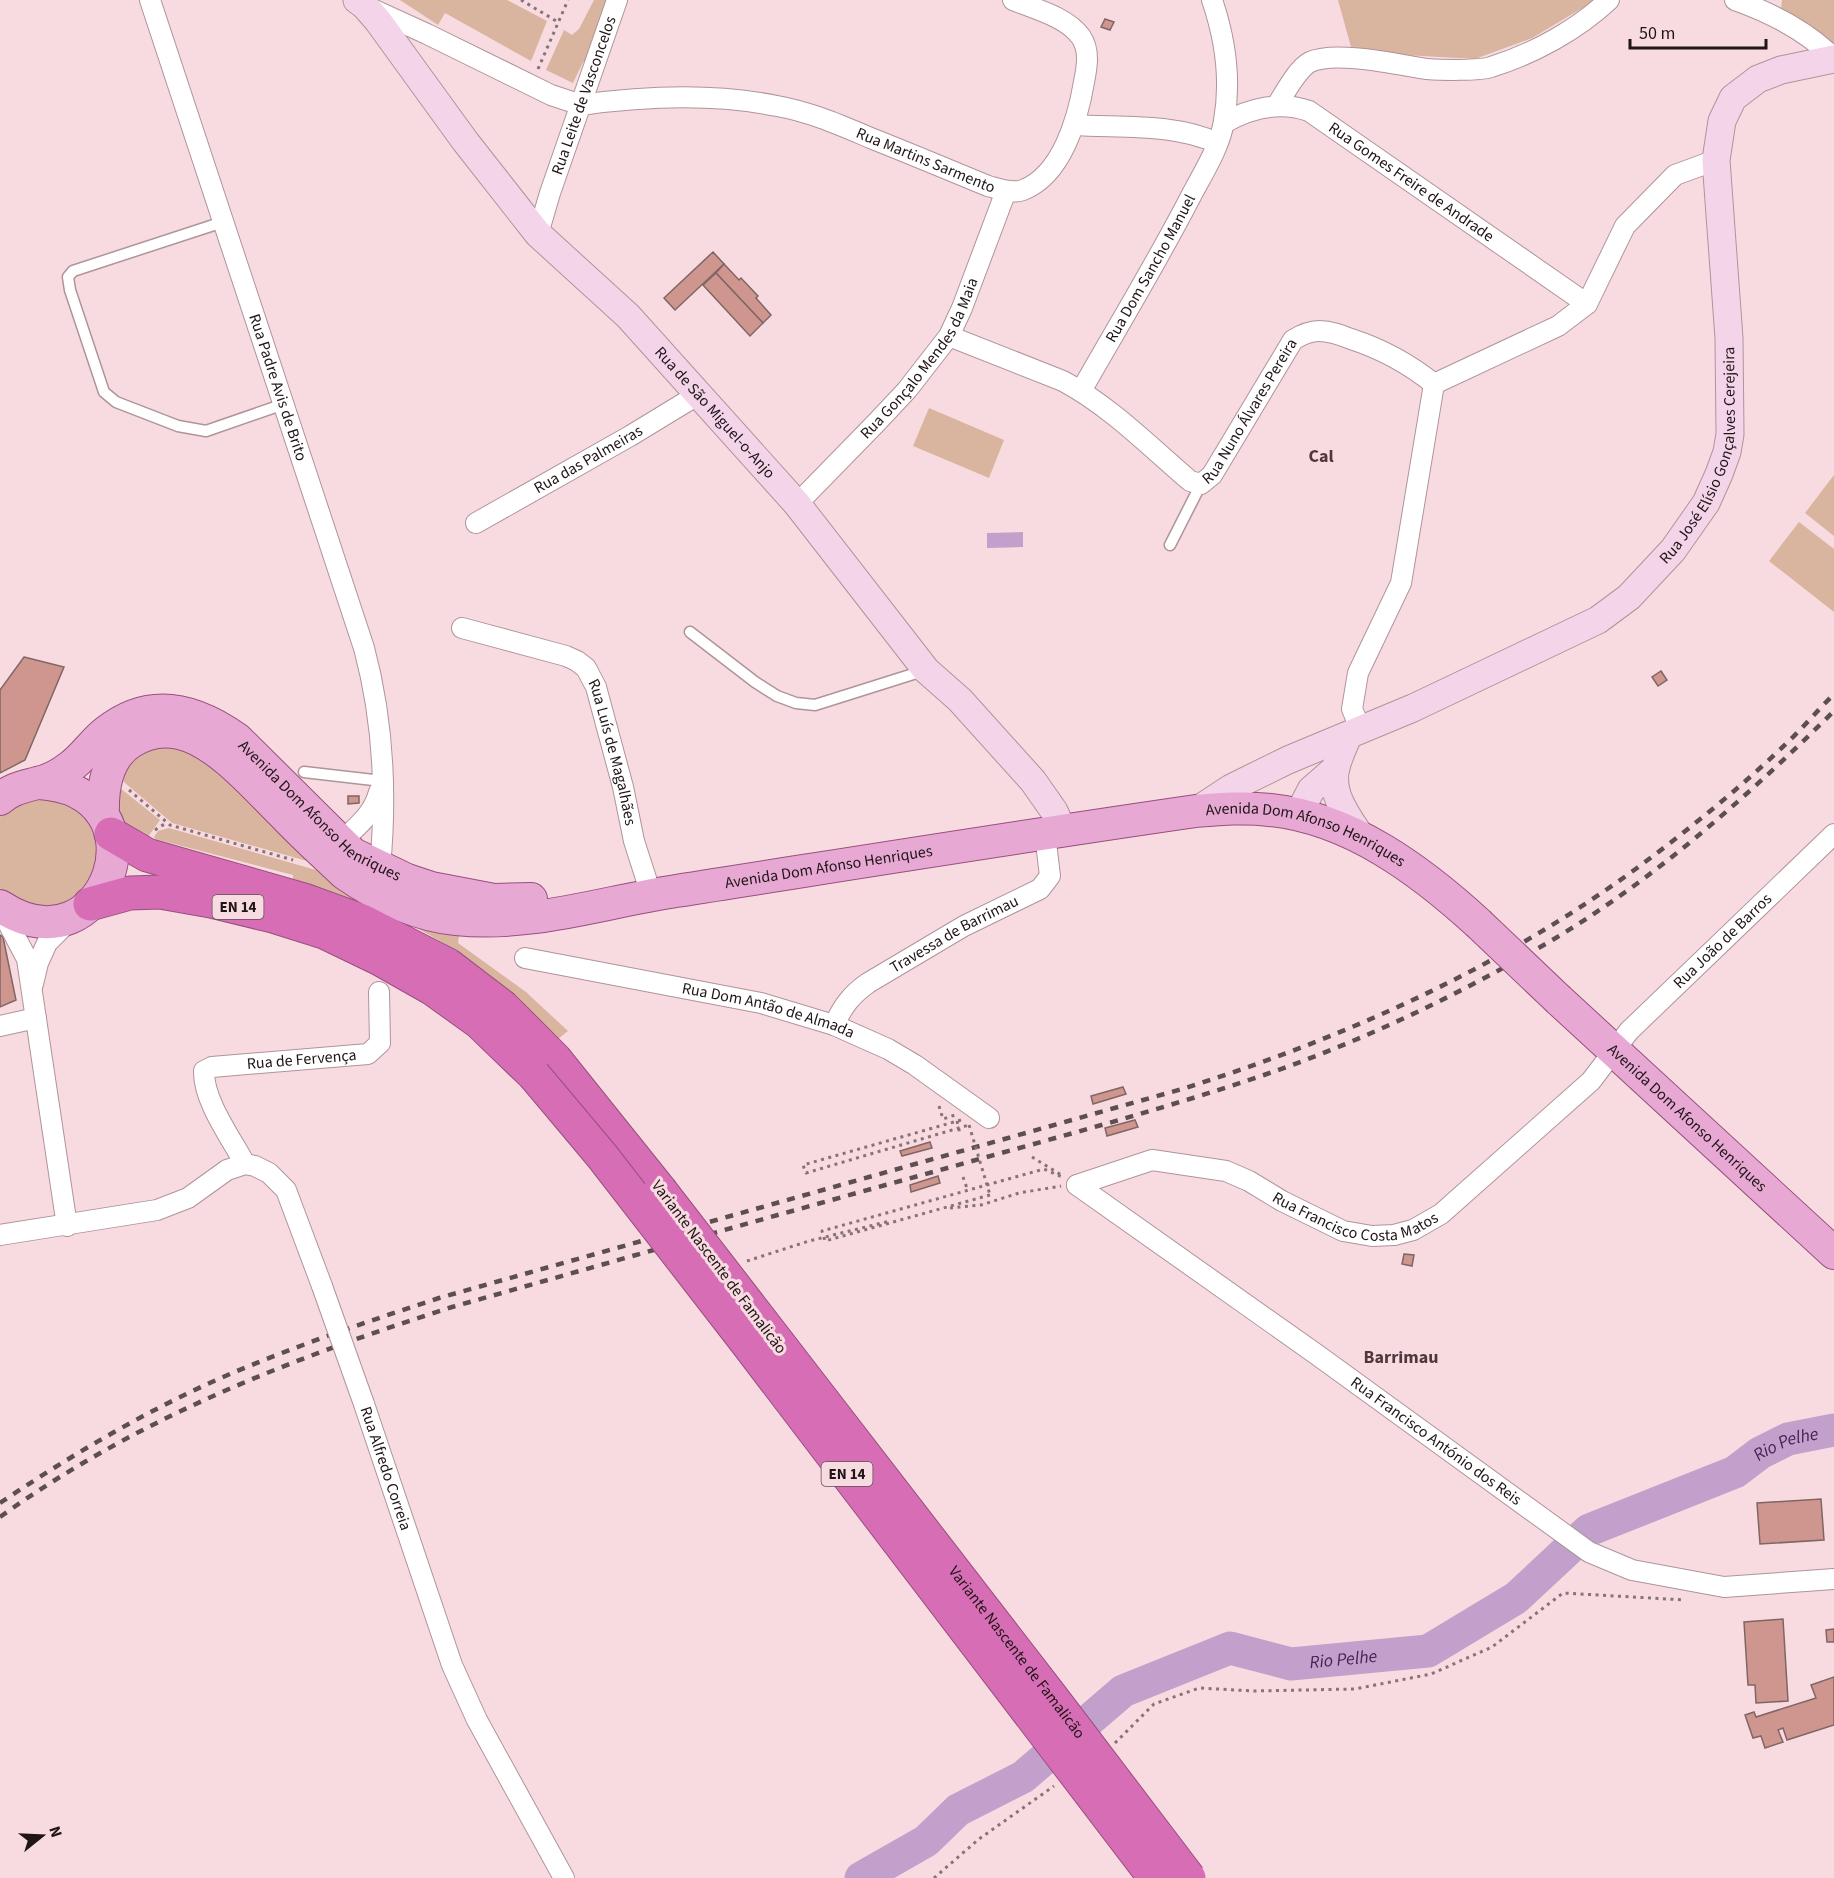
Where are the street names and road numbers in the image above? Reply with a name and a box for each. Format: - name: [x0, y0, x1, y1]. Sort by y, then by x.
- street label: Rua Leite de Vasconcelos: [546, 13, 622, 178]
- street label: Rua Gomes Freire de Andrade: [1324, 117, 1498, 247]
- street label: Rua Martins Sarmento: [853, 122, 998, 198]
- street label: Rua Dom Sancho Manuel: [1100, 191, 1201, 347]
- street label: Rua Gonçalo Mendes da Maia: [855, 275, 983, 444]
- street label: Rua Padre Avis de Brito: [243, 311, 312, 464]
- street label: Rua Nuno Álvares Pereira: [1197, 334, 1302, 490]
- street label: Rua de São Miguel-o-Anjo: [650, 342, 780, 484]
- street label: Rua José Elísio Gonçalves Cerejeira: [1654, 347, 1741, 569]
- street label: Rua das Palmeiras: [530, 420, 647, 499]
- street label: Rua Luís de Magalhães: [583, 675, 642, 828]
- street label: Avenida Dom Afonso Henriques: [233, 735, 405, 887]
- street label: Avenida Dom Afonso Henriques: [1205, 797, 1410, 872]
- street label: Avenida Dom Afonso Henriques: [723, 840, 934, 894]
- street label: Rua João de Barros: [1668, 888, 1777, 994]
- street label: Travessa de Barrimau: [886, 890, 1022, 979]
- road number: EN 14: [212, 895, 264, 919]
- street label: Rua Dom Antão de Almada: [680, 977, 858, 1044]
- street label: Avenida Dom Afonso Henriques: [1602, 1039, 1772, 1197]
- street label: Rua de Fervença: [246, 1044, 357, 1075]
- street label: Variante Nascente de Famalicão: [646, 1176, 792, 1358]
- street label: Rua Francisco Costa Matos: [1268, 1187, 1443, 1247]
- street label: Rua Francisco António dos Reis: [1346, 1372, 1526, 1511]
- street label: Rua Alfredo Correia: [355, 1404, 417, 1533]
- road number: EN 14: [822, 1462, 872, 1486]
- street label: Variante Nascente de Famalicão: [943, 1561, 1090, 1743]

